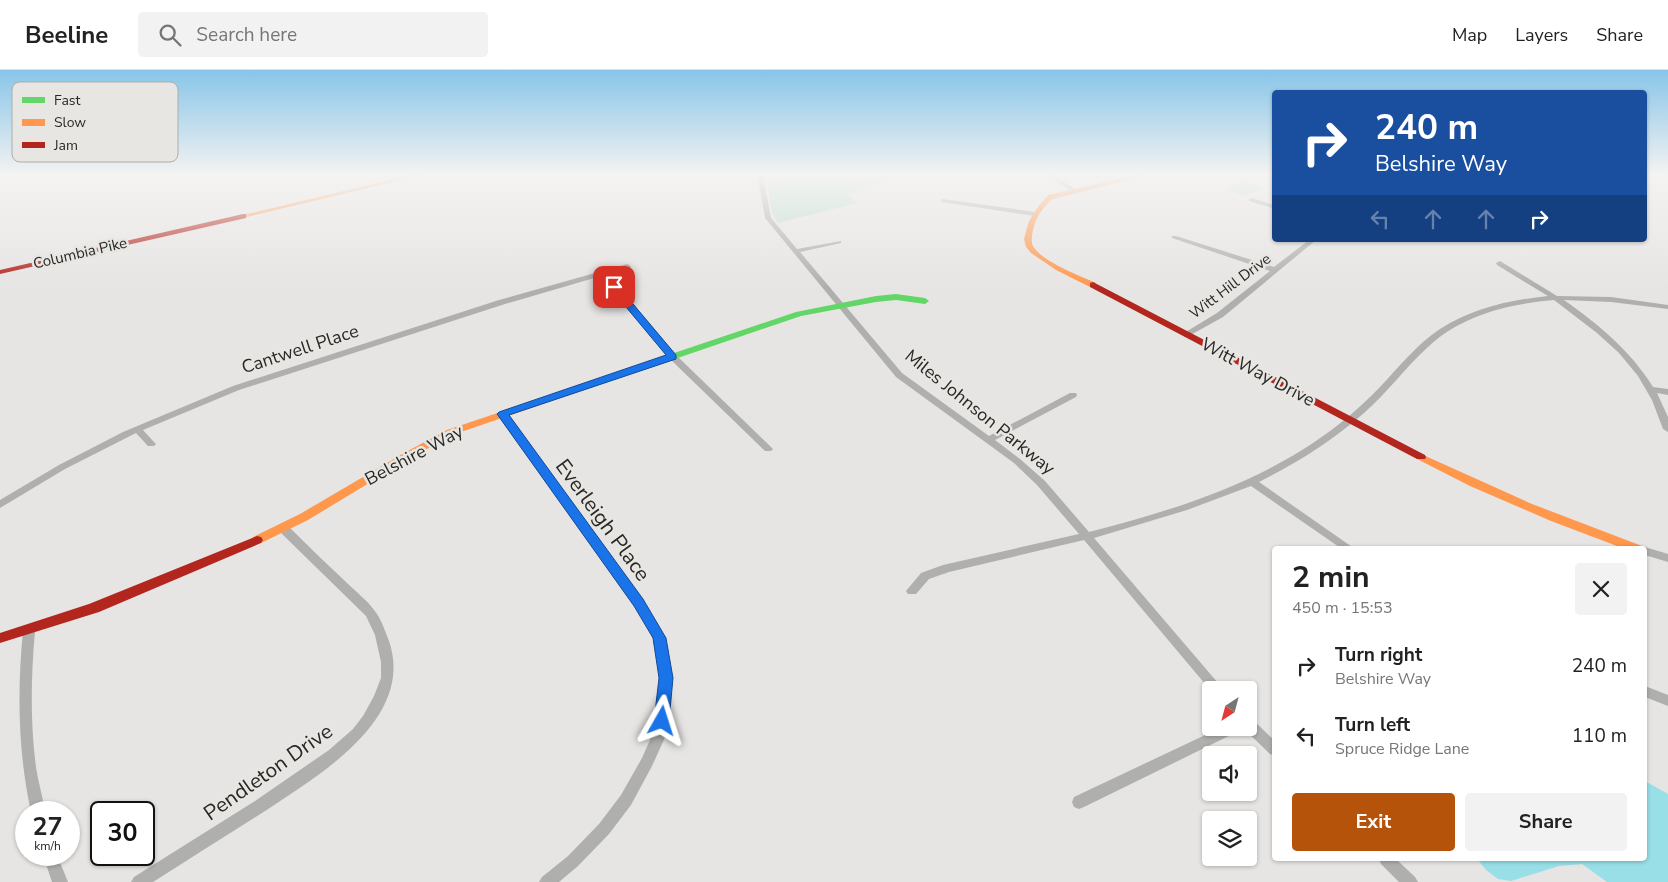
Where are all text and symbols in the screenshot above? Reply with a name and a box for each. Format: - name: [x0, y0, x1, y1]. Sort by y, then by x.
- search box: [138, 12, 488, 57]
- text: Beeline: [25, 19, 108, 51]
- icon: search: [156, 21, 184, 49]
- text: Search here: [196, 22, 297, 48]
- text: Map: [1452, 23, 1487, 47]
- text: Layers: [1515, 23, 1568, 47]
- text: Share: [1596, 23, 1643, 47]
- legend: [12, 82, 178, 162]
- text: Fast: [54, 91, 80, 110]
- text: 240 m: [1375, 104, 1478, 151]
- icon: right: [1292, 110, 1357, 175]
- text: Slow: [54, 113, 86, 132]
- text: Jam: [53, 136, 78, 155]
- text: Belshire Way: [1375, 149, 1507, 179]
- icon: left: [1366, 205, 1394, 233]
- icon: ahead: [1419, 205, 1447, 233]
- icon: ahead: [1472, 205, 1500, 233]
- icon: right: [1525, 205, 1553, 233]
- street label: Columbia Pike: [31, 232, 129, 274]
- street label: Witt Hill Drive: [1185, 249, 1275, 323]
- pin: [593, 266, 635, 308]
- icon: arrive: [600, 273, 628, 301]
- street label: Cantwell Place: [238, 319, 362, 379]
- street label: Witt Way Drive: [1197, 332, 1319, 412]
- street label: Miles Johnson Parkway: [900, 344, 1061, 481]
- street label: Belshire Way: [361, 419, 468, 491]
- street label: Everleigh Place: [549, 453, 657, 587]
- text: 2 min: [1292, 557, 1370, 598]
- button: close: [1575, 563, 1627, 615]
- text: 450 m · 15:53: [1292, 597, 1393, 619]
- text: Turn right: [1335, 642, 1422, 668]
- icon: right: [1292, 652, 1320, 680]
- text: 240 m: [1572, 653, 1627, 679]
- text: Belshire Way: [1335, 668, 1431, 690]
- north arrow: [1202, 681, 1258, 736]
- map controls: [1202, 681, 1257, 866]
- position arrow: [635, 694, 687, 746]
- text: Turn left: [1335, 712, 1410, 738]
- street label: Pendleton Drive: [198, 717, 338, 827]
- icon: left: [1292, 722, 1320, 750]
- text: 110 m: [1572, 723, 1627, 749]
- text: Spruce Ridge Lane: [1335, 738, 1469, 760]
- button: sound: [1202, 746, 1257, 801]
- button: Exit: [1292, 793, 1455, 851]
- button: Share: [1465, 793, 1627, 851]
- speed limit sign: 30: [90, 801, 155, 866]
- text: 27: [32, 810, 63, 844]
- button: layers: [1202, 811, 1257, 866]
- text: km/h: [34, 838, 61, 854]

